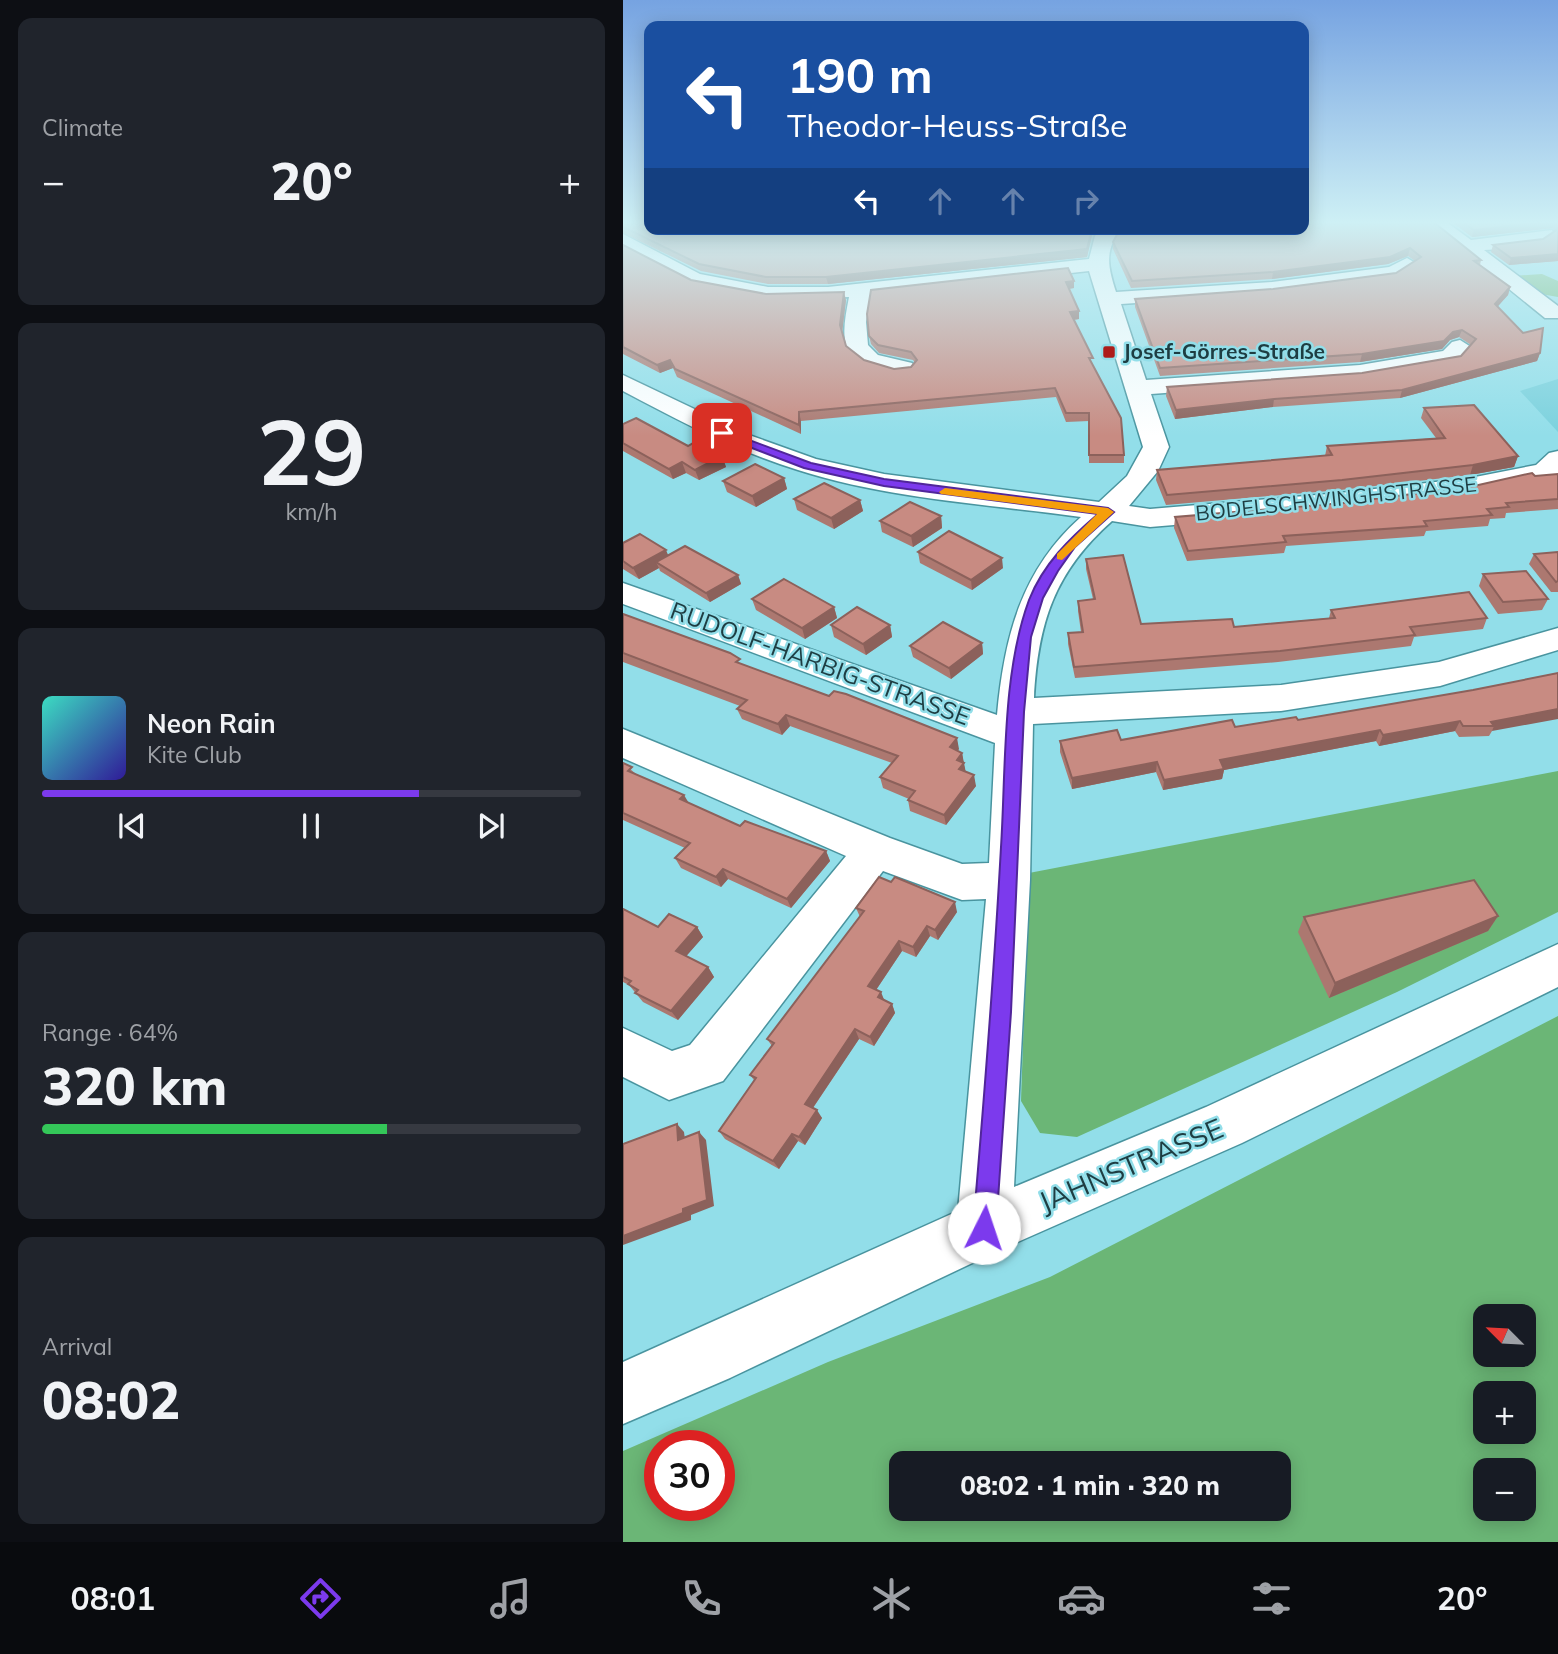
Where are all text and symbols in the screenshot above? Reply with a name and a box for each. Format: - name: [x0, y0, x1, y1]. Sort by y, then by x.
- text: 190 m: [787, 44, 933, 105]
- icon: left: [672, 49, 763, 140]
- text: Theodor-Heuss-Straße: [787, 105, 1127, 145]
- text: Climate: [42, 113, 123, 142]
- text: 20°: [270, 148, 353, 213]
- text: −: [42, 157, 65, 205]
- text: +: [558, 157, 581, 205]
- icon: left: [848, 182, 886, 220]
- icon: ahead: [921, 182, 959, 220]
- icon: ahead: [994, 182, 1032, 220]
- icon: right: [1067, 182, 1105, 220]
- place label: Josef-Görres-Straße: [1123, 338, 1325, 364]
- marker: Josef-Görres-Straße: [1101, 344, 1117, 360]
- text: 29: [257, 394, 366, 508]
- pin: [692, 403, 752, 463]
- icon: arrive: [703, 414, 741, 452]
- street label: BODELSCHWINGHSTRASSE: [1194, 470, 1478, 526]
- text: km/h: [285, 497, 338, 526]
- street label: RUDOLF-HARBIG-STRASSE: [666, 595, 974, 731]
- text: Neon Rain: [147, 707, 276, 740]
- text: Kite Club: [147, 740, 242, 769]
- icon: previous: [113, 807, 151, 845]
- icon: pause: [292, 807, 330, 845]
- icon: next: [472, 807, 510, 845]
- text: Range · 64%: [42, 1018, 178, 1047]
- text: 320 km: [42, 1053, 227, 1118]
- street label: JAHNSTRASSE: [1033, 1110, 1228, 1219]
- position arrow: [947, 1191, 1021, 1265]
- north arrow: [1473, 1304, 1537, 1367]
- map controls: [1473, 1304, 1536, 1521]
- text: Arrival: [42, 1332, 112, 1361]
- text: 08:02: [42, 1367, 180, 1432]
- button: +: [1473, 1381, 1536, 1444]
- speed limit sign: 30: [644, 1430, 735, 1521]
- button: −: [1473, 1458, 1536, 1521]
- text: 08:02 · 1 min · 320 m: [960, 1469, 1220, 1502]
- icon: directions: [296, 1574, 345, 1623]
- icon: music: [486, 1574, 535, 1623]
- icon: phone: [677, 1574, 726, 1623]
- icon: climate: [867, 1574, 916, 1623]
- icon: car: [1057, 1574, 1106, 1623]
- icon: filters: [1247, 1574, 1296, 1623]
- text: 08:01: [71, 1578, 155, 1618]
- text: 20°: [1437, 1578, 1487, 1618]

